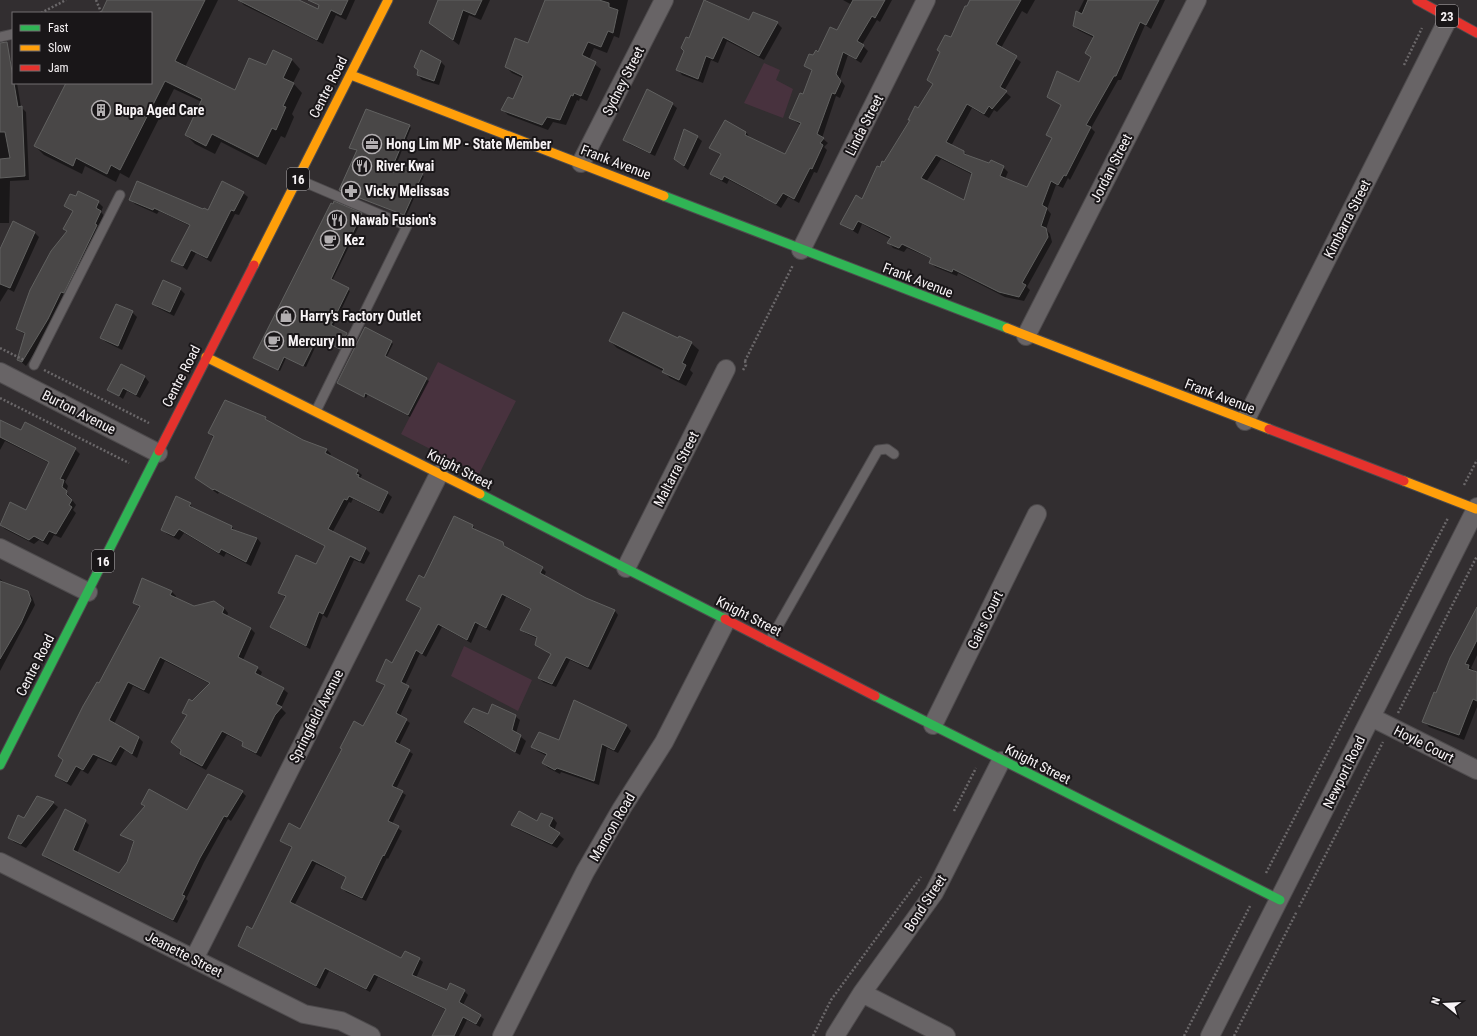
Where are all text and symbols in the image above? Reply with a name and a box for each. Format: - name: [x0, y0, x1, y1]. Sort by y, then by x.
- road number: 23: [1436, 5, 1458, 27]
- legend: [12, 12, 152, 84]
- text: Fast: [48, 21, 69, 35]
- text: Slow: [48, 41, 71, 55]
- street label: Sydney Street: [599, 44, 647, 118]
- street label: Centre Road: [306, 53, 350, 121]
- text: Jam: [48, 61, 69, 75]
- street label: Linda Street: [842, 92, 886, 158]
- building icon: Bupa Aged Care: [90, 99, 112, 121]
- place label: Bupa Aged Care: [115, 102, 205, 118]
- street label: Jordan Street: [1087, 131, 1135, 205]
- office icon: Hong Lim MP - State Member: [361, 133, 383, 155]
- place label: Hong Lim MP - State Member: [386, 136, 552, 152]
- street label: Frank Avenue: [579, 141, 654, 183]
- restaurant icon: River Kwai: [351, 155, 373, 177]
- place label: River Kwai: [376, 158, 434, 174]
- road number: 16: [287, 168, 309, 190]
- street label: Kimbarra Street: [1320, 177, 1374, 261]
- pharmacy icon: Vicky Melissas: [340, 180, 362, 202]
- place label: Vicky Melissas: [365, 183, 449, 199]
- restaurant icon: Nawab Fusion's: [326, 209, 348, 231]
- place label: Nawab Fusion's: [351, 212, 436, 228]
- cafe icon: Kez: [319, 229, 341, 251]
- place label: Kez: [344, 232, 365, 248]
- street label: Frank Avenue: [881, 259, 956, 301]
- shop icon: Harry's Factory Outlet: [275, 305, 297, 327]
- place label: Harry's Factory Outlet: [300, 308, 421, 324]
- cafe icon: Mercury Inn: [263, 330, 285, 352]
- place label: Mercury Inn: [288, 333, 355, 349]
- street label: Centre Road: [159, 342, 203, 410]
- street label: Frank Avenue: [1183, 375, 1258, 417]
- street label: Burton Avenue: [40, 387, 119, 438]
- street label: Maltarra Street: [650, 429, 702, 509]
- street label: Knight Street: [425, 446, 495, 492]
- road number: 16: [92, 550, 114, 572]
- street label: Gairs Court: [964, 588, 1006, 652]
- street label: Knight Street: [714, 593, 784, 639]
- street label: Centre Road: [13, 631, 57, 699]
- street label: Springfield Avenue: [286, 666, 347, 765]
- street label: Hoyle Court: [1391, 722, 1457, 766]
- street label: Newport Road: [1320, 733, 1368, 811]
- street label: Knight Street: [1003, 741, 1073, 787]
- street label: Manoon Road: [586, 790, 638, 864]
- street label: Bond Street: [901, 872, 949, 934]
- street label: Jeanette Street: [143, 928, 225, 980]
- north arrow: [1425, 984, 1465, 1024]
- text: N: [1429, 996, 1443, 1006]

